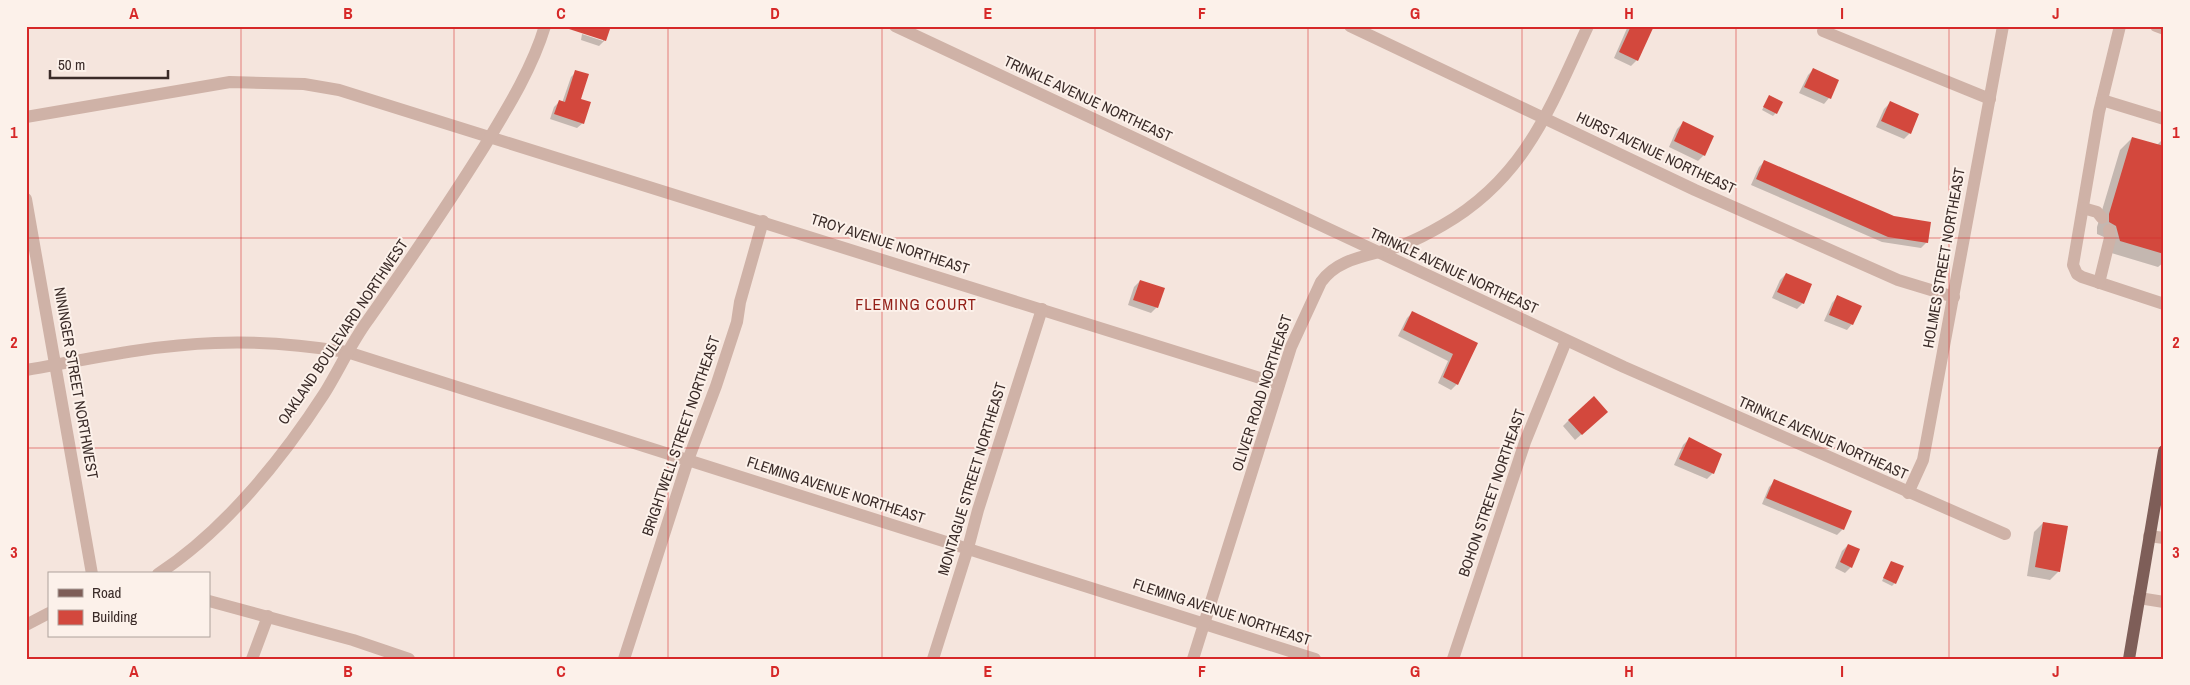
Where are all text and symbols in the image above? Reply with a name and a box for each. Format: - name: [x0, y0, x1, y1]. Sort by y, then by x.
- text: A: [129, 2, 139, 24]
- text: B: [343, 2, 353, 24]
- text: C: [556, 2, 566, 24]
- text: D: [770, 2, 780, 24]
- text: E: [984, 2, 993, 24]
- text: F: [1198, 2, 1206, 24]
- text: G: [1410, 2, 1420, 24]
- text: H: [1624, 2, 1634, 24]
- text: I: [1840, 2, 1844, 24]
- text: J: [2052, 2, 2060, 24]
- scale bar: [50, 48, 168, 80]
- street label: TRINKLE AVENUE NORTHEAST: [1001, 50, 1176, 147]
- text: 50 m: [58, 54, 85, 75]
- street label: HURST AVENUE NORTHEAST: [1573, 106, 1740, 199]
- text: 1: [10, 121, 18, 143]
- text: 1: [2172, 121, 2180, 143]
- street label: HOLMES STREET NORTHEAST: [1917, 166, 1970, 350]
- street label: TROY AVENUE NORTHEAST: [808, 208, 973, 279]
- street label: TRINKLE AVENUE NORTHEAST: [1367, 222, 1542, 319]
- street label: OAKLAND BOULEVARD NORTHWEST: [272, 234, 413, 429]
- street label: NININGER STREET NORTHWEST: [49, 285, 104, 481]
- district label: FLEMING COURT: [855, 293, 977, 315]
- street label: OLIVER ROAD NORTHEAST: [1226, 312, 1297, 474]
- text: 2: [10, 331, 18, 353]
- text: 2: [2172, 331, 2180, 353]
- street label: BRIGHTWELL STREET NORTHEAST: [636, 333, 725, 539]
- street label: MONTAGUE STREET NORTHEAST: [932, 379, 1011, 578]
- street label: TRINKLE AVENUE NORTHEAST: [1735, 391, 1912, 485]
- street label: BOHON STREET NORTHEAST: [1453, 406, 1530, 579]
- street label: FLEMING AVENUE NORTHEAST: [744, 451, 928, 528]
- text: 3: [10, 541, 18, 563]
- text: 3: [2172, 541, 2180, 563]
- legend: [48, 572, 210, 638]
- street label: FLEMING AVENUE NORTHEAST: [1130, 573, 1314, 650]
- text: Road: [92, 582, 121, 603]
- text: Building: [92, 606, 137, 627]
- text: A: [129, 660, 139, 682]
- text: B: [343, 660, 353, 682]
- text: C: [556, 660, 566, 682]
- text: D: [770, 660, 780, 682]
- text: E: [984, 660, 993, 682]
- text: F: [1198, 660, 1206, 682]
- text: G: [1410, 660, 1420, 682]
- text: H: [1624, 660, 1634, 682]
- text: I: [1840, 660, 1844, 682]
- text: J: [2052, 660, 2060, 682]

